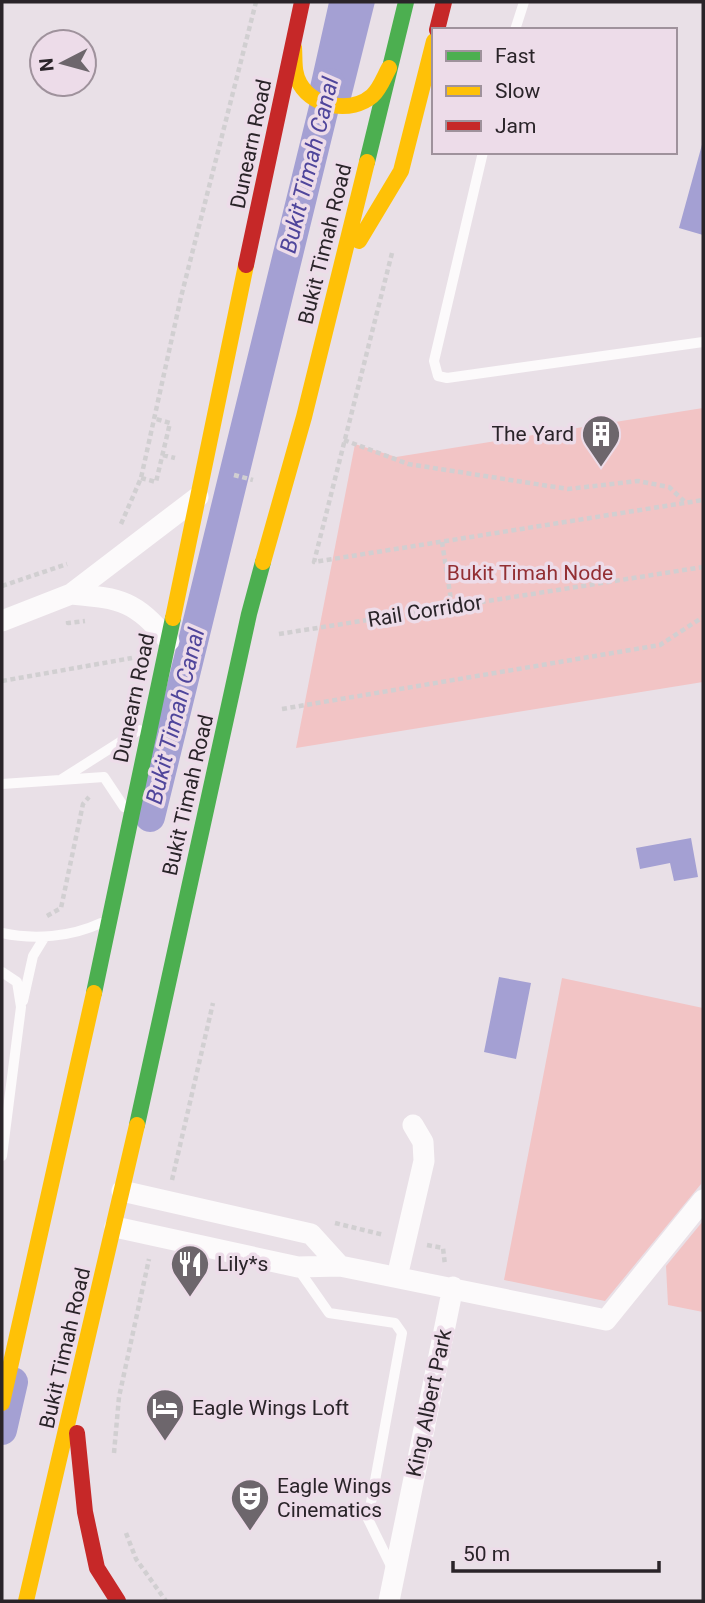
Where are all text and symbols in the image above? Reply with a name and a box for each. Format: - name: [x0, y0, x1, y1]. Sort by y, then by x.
- north arrow: [28, 28, 98, 98]
- legend: [432, 28, 677, 154]
- text: Fast: [495, 44, 536, 68]
- text: N: [34, 57, 59, 73]
- water label: Bukit Timah Canal: [275, 74, 345, 256]
- street label: Dunearn Road: [226, 77, 276, 211]
- text: Slow: [495, 79, 541, 103]
- text: Jam: [495, 114, 536, 138]
- street label: Bukit Timah Road: [293, 161, 357, 327]
- building icon: The Yard: [580, 413, 622, 468]
- place label: The Yard: [492, 422, 574, 446]
- park label: Bukit Timah Node: [447, 561, 613, 585]
- street label: Rail Corridor: [366, 590, 484, 632]
- water label: Bukit Timah Canal: [141, 625, 211, 807]
- street label: Dunearn Road: [109, 631, 159, 765]
- street label: Bukit Timah Road: [158, 712, 218, 878]
- restaurant icon: Lily*s: [169, 1243, 211, 1298]
- place label: Lily*s: [217, 1252, 268, 1276]
- street label: Bukit Timah Road: [35, 1265, 95, 1431]
- street label: King Albert Park: [402, 1326, 456, 1479]
- hotel icon: Eagle Wings Loft: [144, 1387, 186, 1442]
- place label: Eagle Wings Loft: [192, 1396, 349, 1420]
- place label: Eagle Wings Cinematics: [277, 1474, 392, 1522]
- theatre icon: Eagle Wings Cinematics: [229, 1477, 271, 1532]
- scale bar: [453, 1530, 660, 1574]
- text: 50 m: [463, 1542, 510, 1566]

